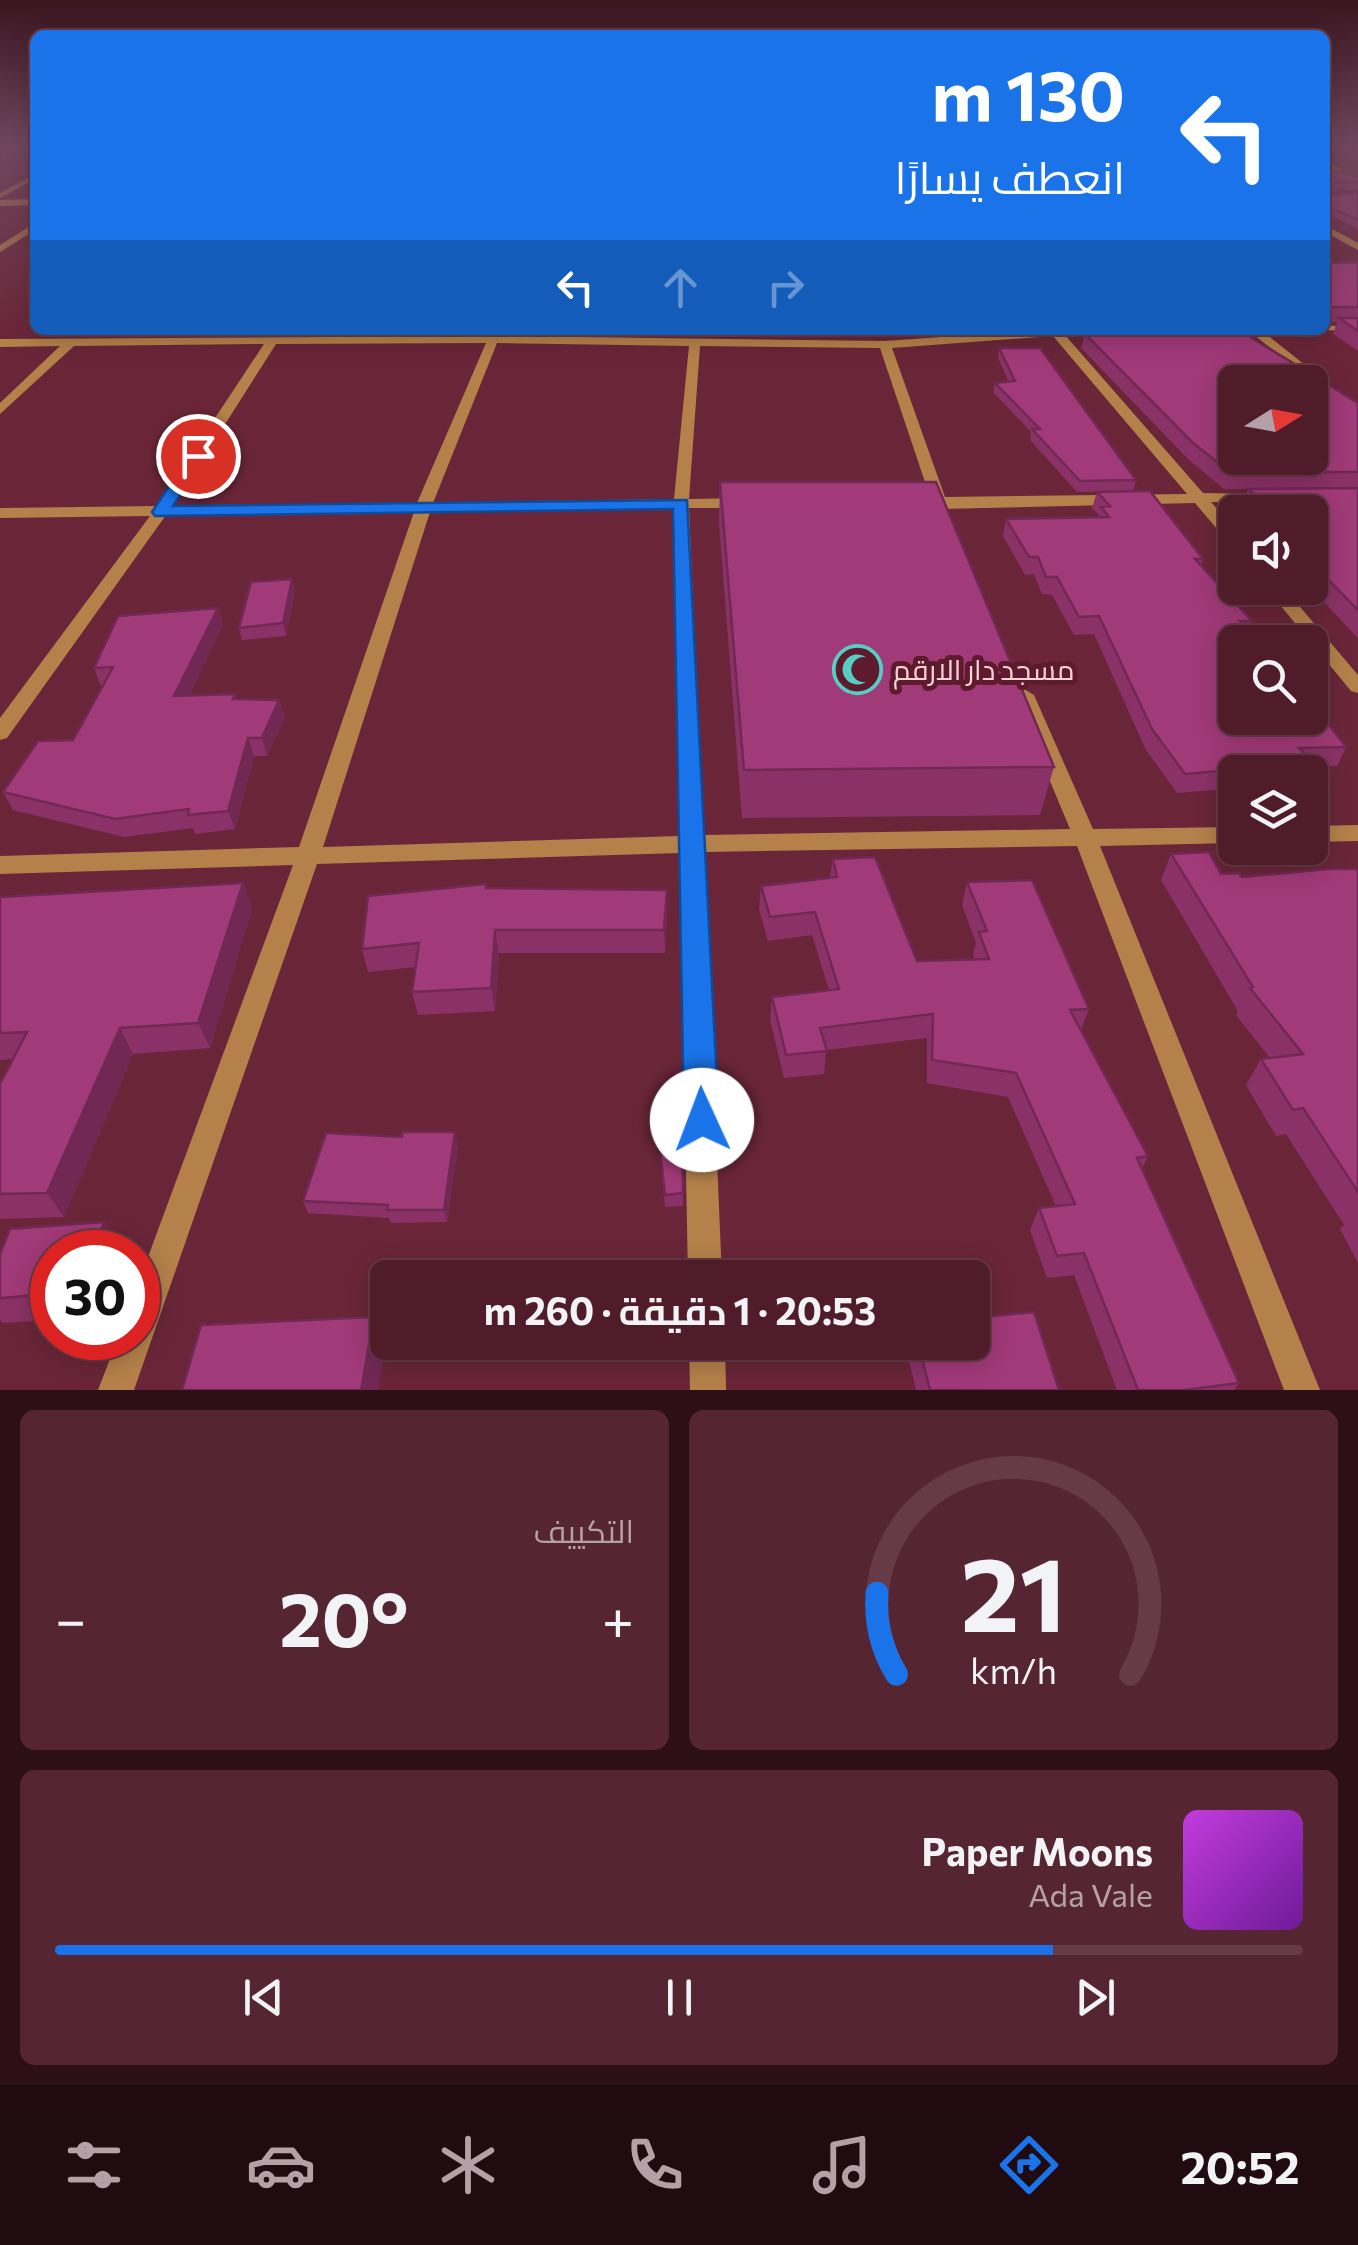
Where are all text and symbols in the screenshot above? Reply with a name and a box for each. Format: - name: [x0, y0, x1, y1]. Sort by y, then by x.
- text: 130 m: [932, 50, 1125, 135]
- icon: left: [1160, 70, 1290, 200]
- text: انعطف يسارًا: [895, 148, 1125, 203]
- icon: left: [548, 260, 603, 315]
- icon: ahead: [653, 260, 708, 315]
- icon: right: [758, 260, 813, 315]
- north arrow: [1218, 365, 1328, 475]
- map controls: [1218, 365, 1328, 865]
- pin: [156, 414, 241, 499]
- icon: arrive: [171, 429, 226, 484]
- button: sound: [1218, 495, 1328, 605]
- button: search: [1218, 625, 1328, 735]
- mosque icon: مسجد دار الارقم: [832, 643, 884, 695]
- place label: مسجد دار الارقم: [893, 652, 1074, 690]
- button: layers: [1218, 755, 1328, 865]
- position arrow: [650, 1068, 754, 1172]
- speed limit sign: 30: [30, 1230, 160, 1360]
- text: 20:53 · 1 دقيقة · 260 m: [484, 1286, 876, 1333]
- text: التكييف: [534, 1510, 634, 1550]
- text: 21: [960, 1526, 1067, 1653]
- text: 20°: [279, 1571, 409, 1662]
- text: −: [55, 1584, 86, 1651]
- text: +: [602, 1584, 634, 1651]
- text: km/h: [970, 1648, 1057, 1691]
- text: Paper Moons: [921, 1827, 1153, 1874]
- text: Ada Vale: [1028, 1874, 1153, 1914]
- icon: previous: [236, 1970, 291, 2025]
- icon: pause: [652, 1970, 707, 2025]
- icon: next: [1068, 1970, 1123, 2025]
- icon: filters: [59, 2130, 129, 2200]
- icon: car: [246, 2130, 316, 2200]
- icon: climate: [433, 2130, 503, 2200]
- icon: phone: [620, 2130, 690, 2200]
- icon: music: [807, 2130, 877, 2200]
- icon: directions: [994, 2130, 1064, 2200]
- text: 20:52: [1181, 2138, 1300, 2193]

